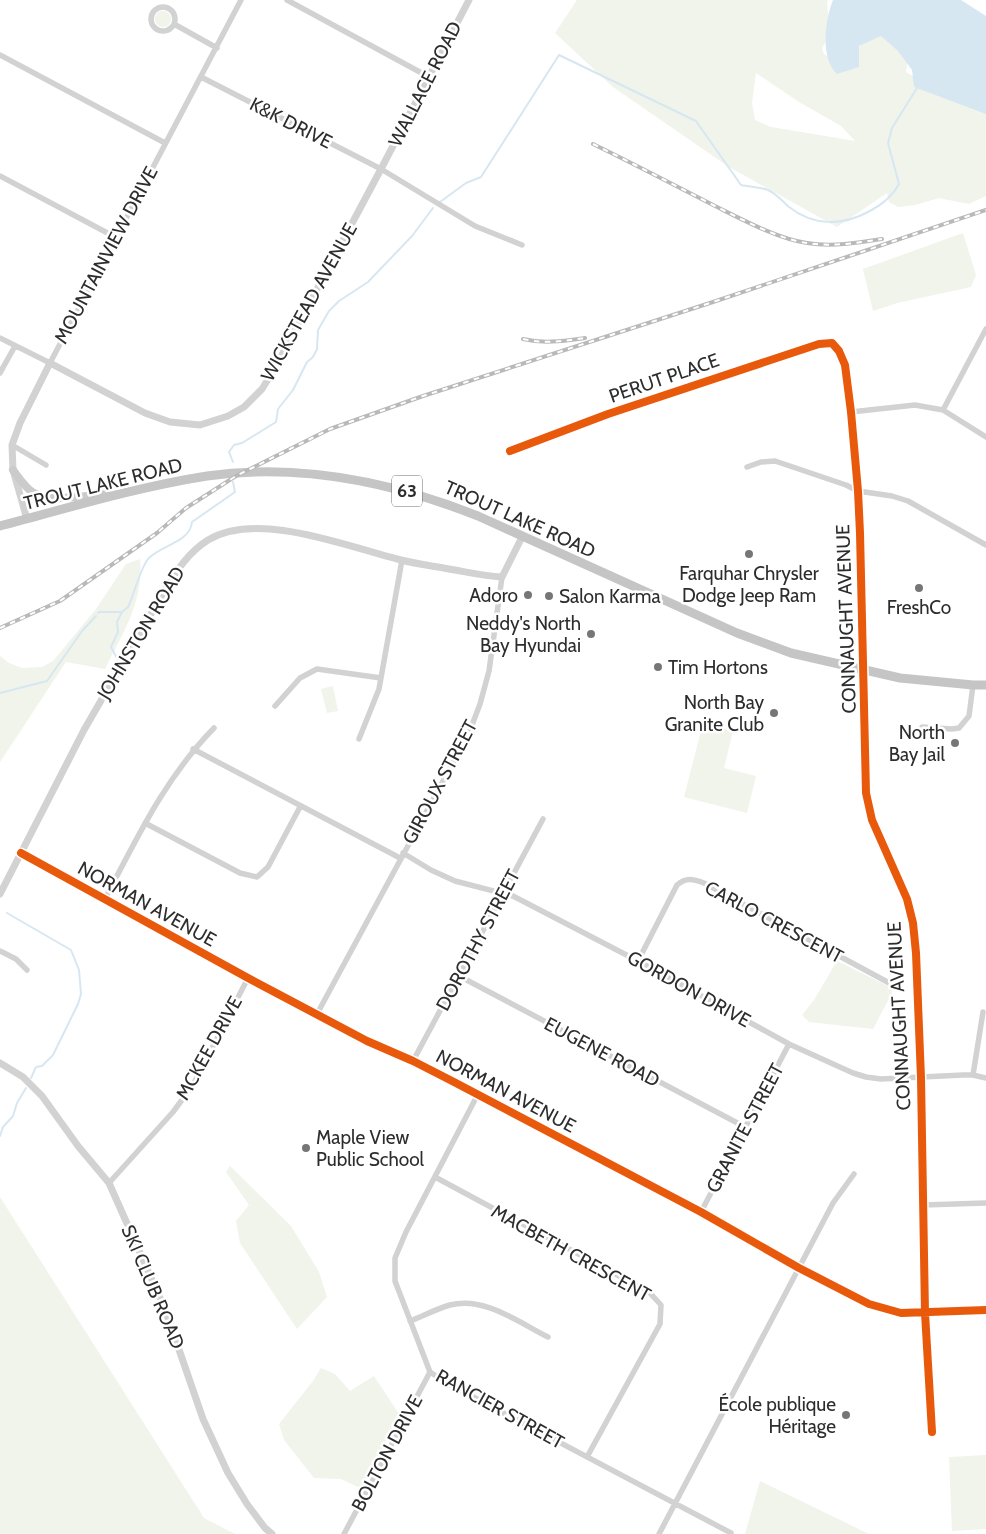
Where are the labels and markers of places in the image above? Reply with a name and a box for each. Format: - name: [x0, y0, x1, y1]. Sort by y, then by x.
- marker: Farquhar Chrysler Dodge Jeep Ram: [743, 548, 755, 560]
- place label: Farquhar Chrysler Dodge Jeep Ram: [679, 562, 819, 607]
- marker: FreshCo: [913, 582, 925, 594]
- place label: Adoro: [469, 584, 518, 607]
- place label: Salon Karma: [559, 585, 661, 608]
- marker: Adoro: [522, 589, 534, 601]
- marker: Salon Karma: [543, 590, 555, 602]
- place label: FreshCo: [887, 596, 951, 619]
- place label: Neddy's North Bay Hyundai: [466, 612, 581, 657]
- marker: Neddy's North Bay Hyundai: [585, 628, 597, 640]
- place label: Tim Hortons: [668, 656, 768, 679]
- marker: Tim Hortons: [652, 661, 664, 673]
- place label: North Bay Granite Club: [665, 691, 764, 736]
- marker: North Bay Granite Club: [768, 707, 780, 719]
- place label: North Bay Jail: [889, 721, 946, 766]
- marker: North Bay Jail: [949, 737, 961, 749]
- place label: Maple View Public School: [316, 1126, 425, 1171]
- marker: Maple View Public School: [300, 1142, 312, 1154]
- place label: École publique Héritage: [719, 1392, 836, 1438]
- marker: École publique Héritage: [840, 1409, 852, 1421]

